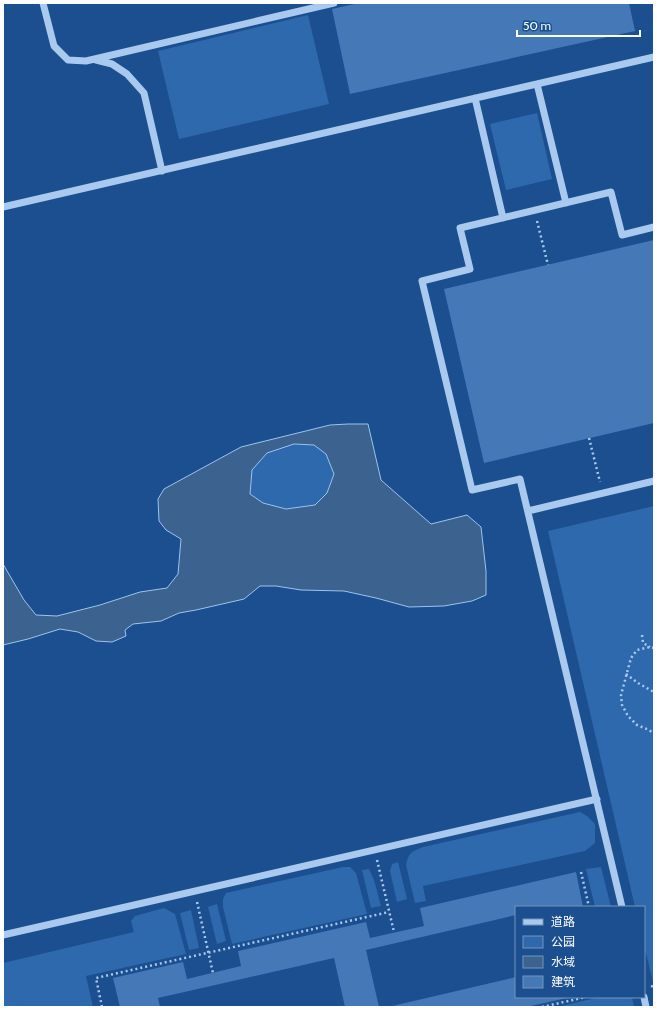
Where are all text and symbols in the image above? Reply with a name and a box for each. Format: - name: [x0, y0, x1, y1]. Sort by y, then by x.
- scale bar: [517, 12, 640, 38]
- text: 50 m: [523, 18, 551, 33]
- legend: [515, 906, 645, 998]
- text: 道路: [551, 914, 575, 929]
- text: 公园: [551, 934, 575, 949]
- text: 水域: [551, 954, 575, 969]
- text: 建筑: [551, 974, 575, 989]

